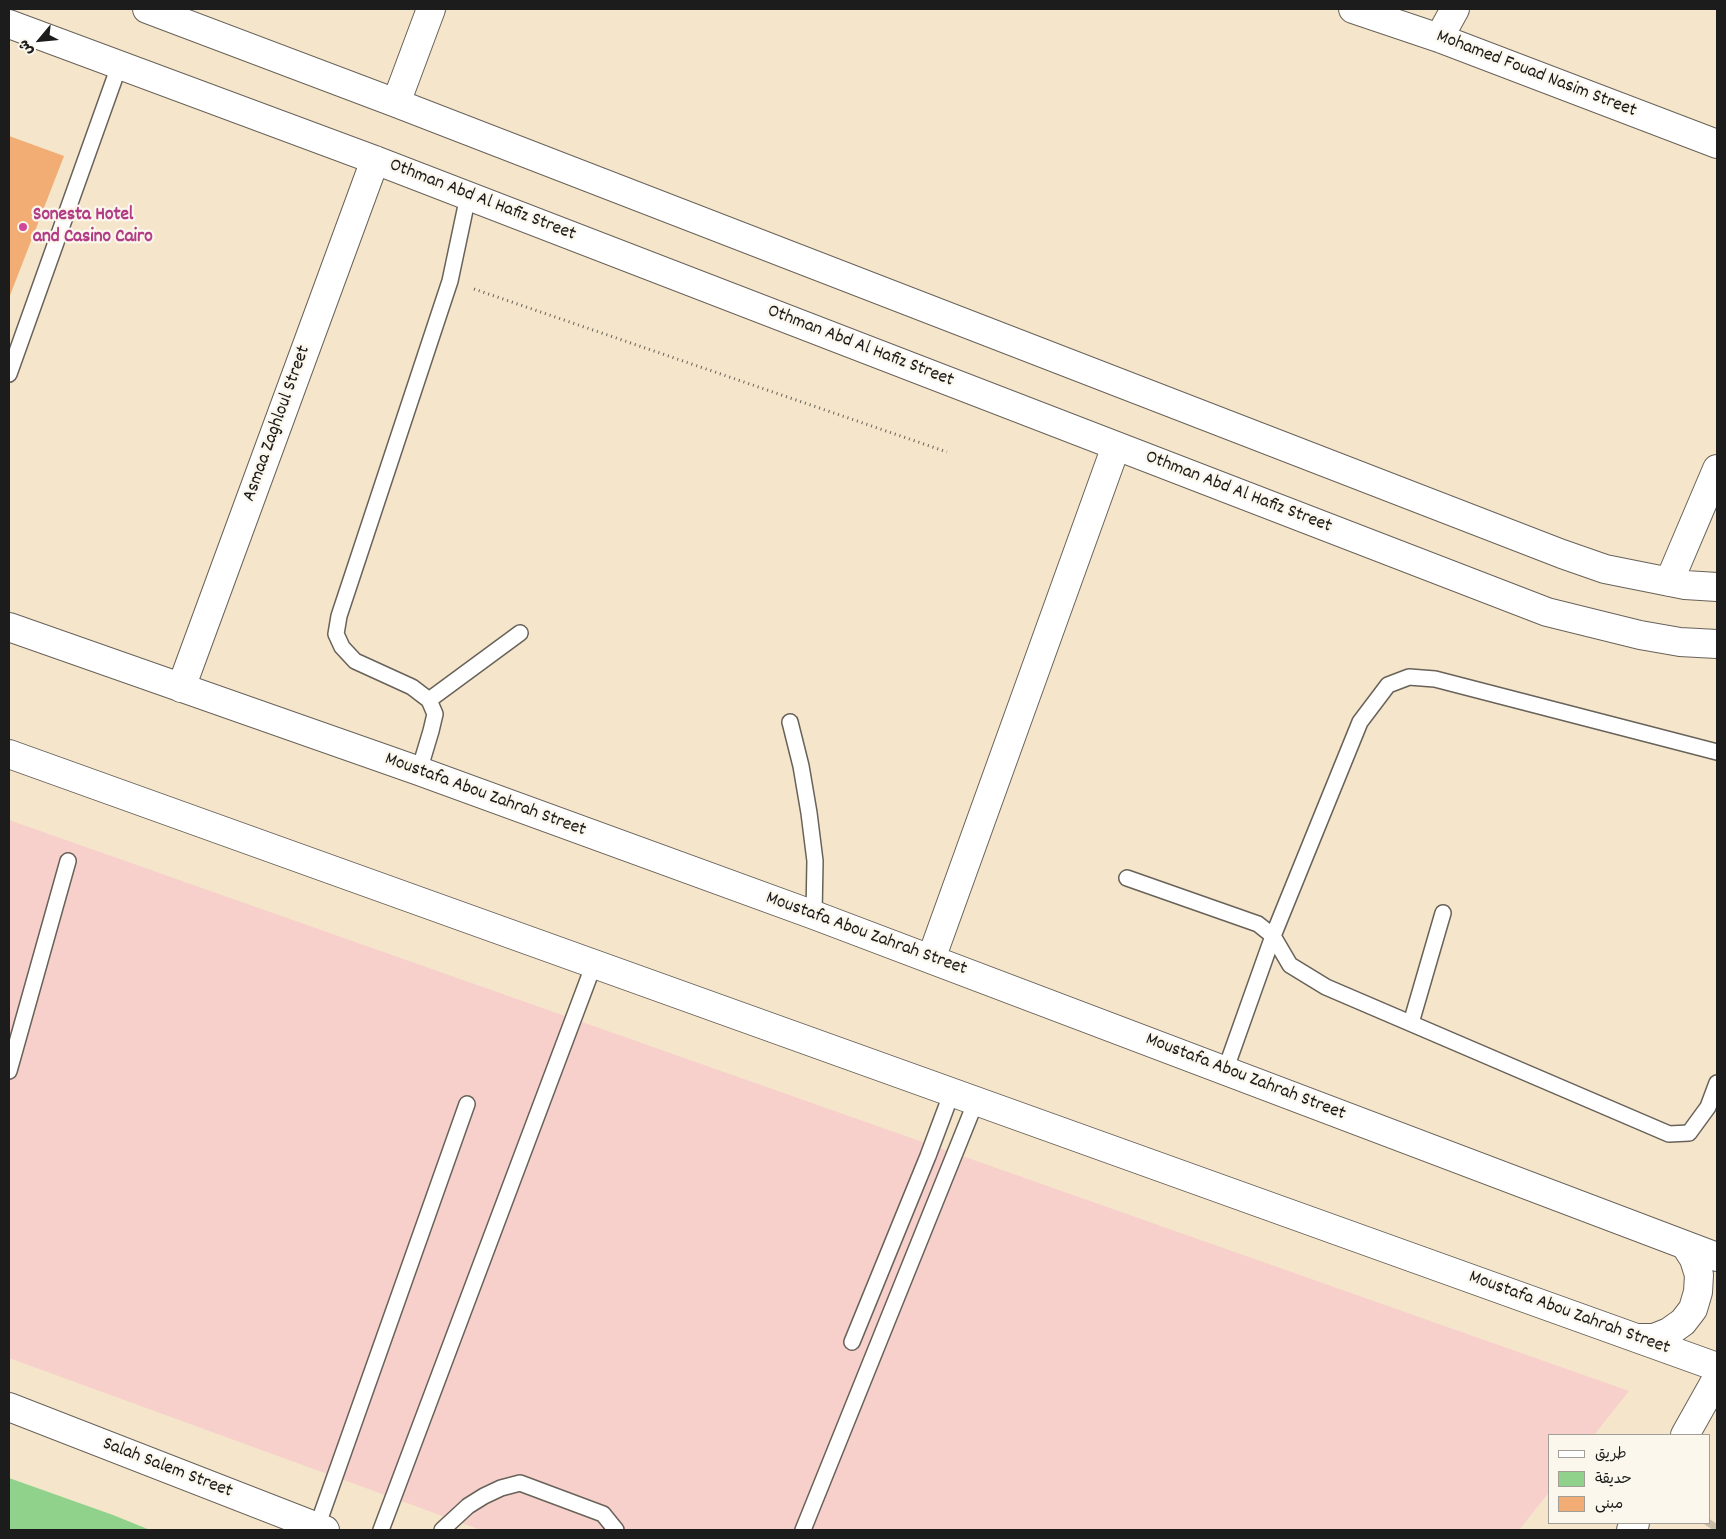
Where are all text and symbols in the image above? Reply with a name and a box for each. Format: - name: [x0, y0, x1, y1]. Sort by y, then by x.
- north arrow: [15, 15, 65, 65]
- street label: Mohamed Fouad Nasim Street: [1433, 26, 1639, 124]
- text: ش: [14, 36, 39, 59]
- street label: Othman Abd Al Hafiz Street: [385, 155, 579, 247]
- place label: Sonesta Hotel and Casino Cairo: [33, 205, 153, 249]
- marker: Sonesta Hotel and Casino Cairo: [17, 221, 29, 233]
- street label: Othman Abd Al Hafiz Street: [763, 301, 957, 393]
- street label: Asmaa Zaghloul Street: [239, 343, 317, 505]
- street label: Othman Abd Al Hafiz Street: [1141, 447, 1335, 539]
- street label: Moustafa Abou Zahrah Street: [381, 749, 589, 843]
- street label: Moustafa Abou Zahrah Street: [762, 888, 970, 982]
- street label: Moustafa Abou Zahrah Street: [1142, 1029, 1348, 1127]
- street label: Moustafa Abou Zahrah Street: [1465, 1267, 1673, 1361]
- street label: Salah Salem Street: [99, 1434, 235, 1504]
- legend: [1548, 1434, 1711, 1524]
- text: طريق: [1595, 1444, 1627, 1466]
- text: حديقة: [1595, 1469, 1632, 1491]
- text: مبنى: [1595, 1494, 1623, 1516]

